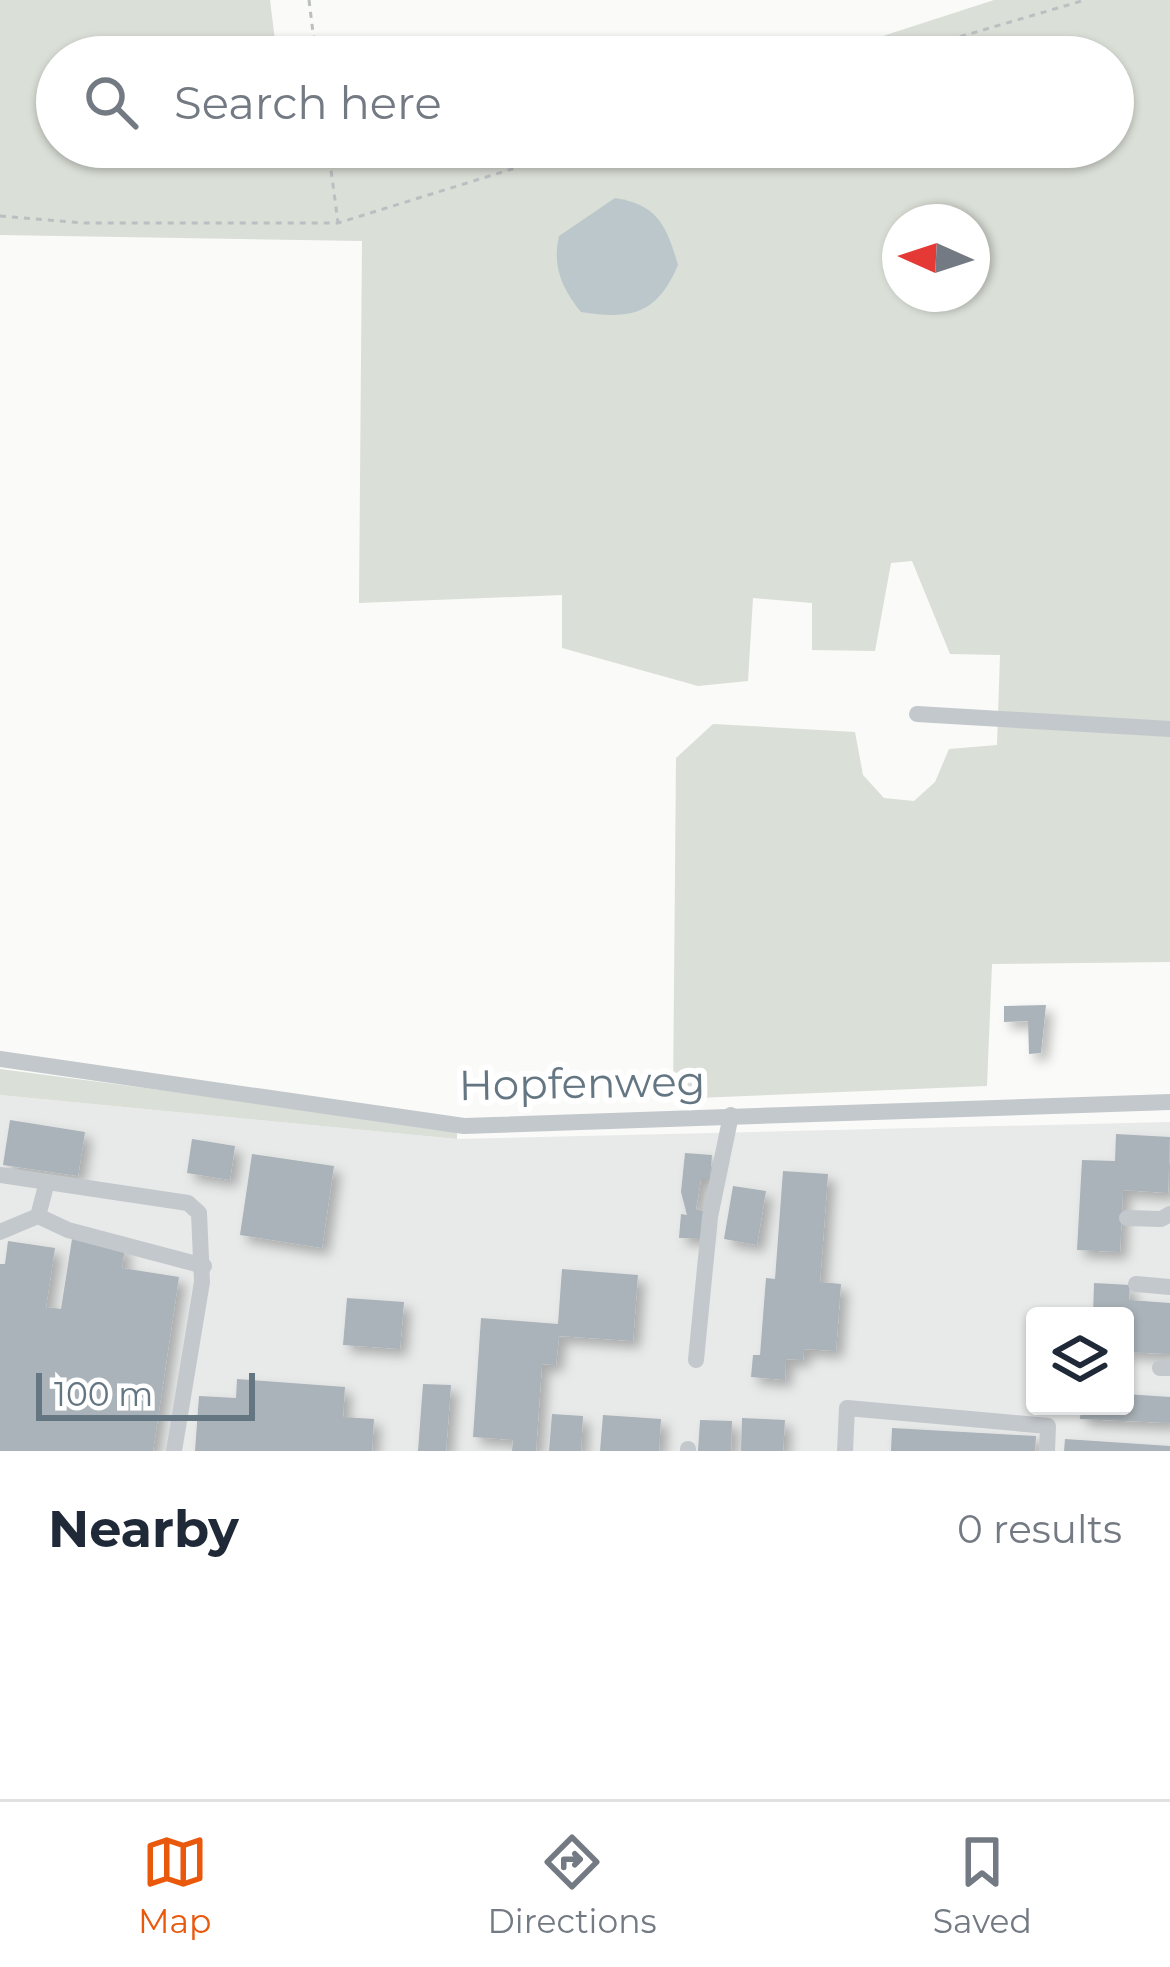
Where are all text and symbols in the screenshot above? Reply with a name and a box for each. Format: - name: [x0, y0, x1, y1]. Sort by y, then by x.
- search box: [36, 36, 1134, 168]
- icon: search: [78, 69, 144, 135]
- text: Search here: [174, 75, 442, 130]
- north arrow: [882, 204, 990, 312]
- street label: Hopfenweg: [458, 1055, 706, 1111]
- map controls: [1026, 1307, 1134, 1415]
- button: layers: [1026, 1307, 1134, 1415]
- scale bar: [36, 1367, 255, 1420]
- text: 100 m: [54, 1374, 153, 1414]
- text: Nearby: [48, 1498, 239, 1560]
- text: 0 results: [957, 1505, 1122, 1553]
- tab: Map: [138, 1829, 211, 1941]
- tab: Directions: [488, 1829, 657, 1941]
- tab: Saved: [933, 1829, 1032, 1941]

